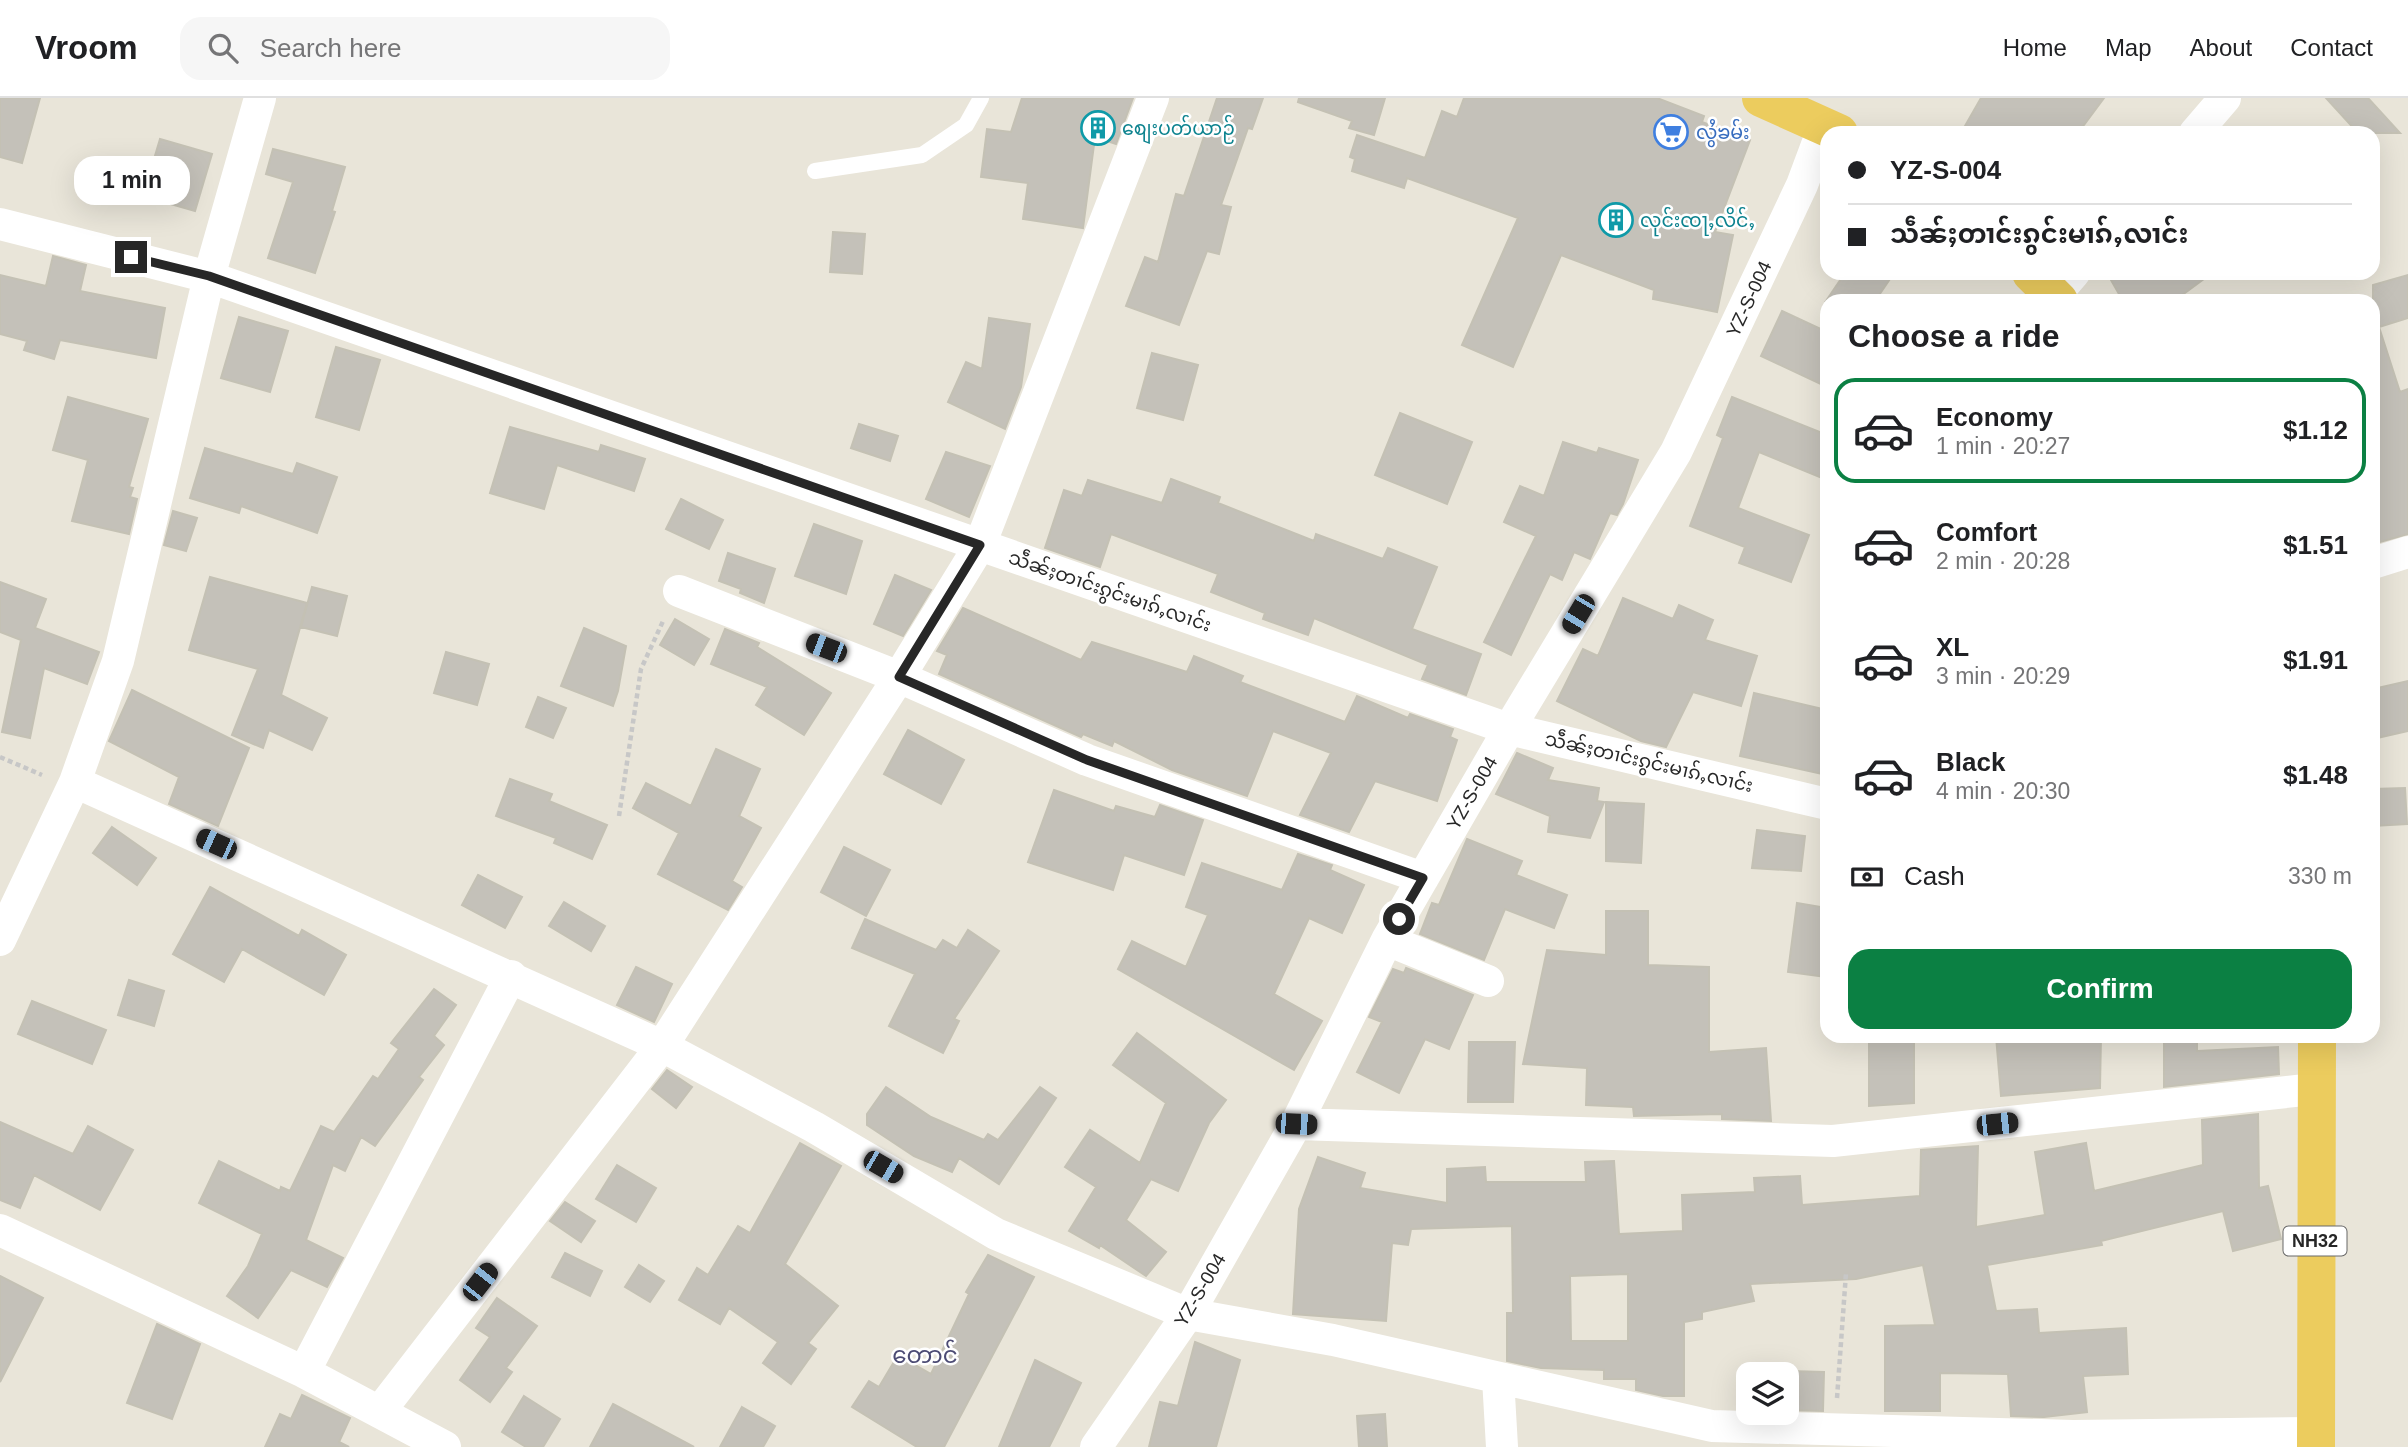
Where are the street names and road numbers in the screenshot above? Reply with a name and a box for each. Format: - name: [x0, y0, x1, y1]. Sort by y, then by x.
- street label: YZ-S-004: [1722, 257, 1776, 340]
- street label: သဵၼ်ႈတၢင်းၵွင်းမၢၵ်ႇလၢင်း: [1004, 543, 1215, 640]
- street label: သဵၼ်ႈတၢင်းၵွင်းမၢၵ်ႇလၢင်း: [1542, 724, 1756, 801]
- street label: YZ-S-004: [1443, 752, 1502, 833]
- road number: NH32: [2284, 1226, 2346, 1256]
- street label: YZ-S-004: [1170, 1249, 1230, 1330]

